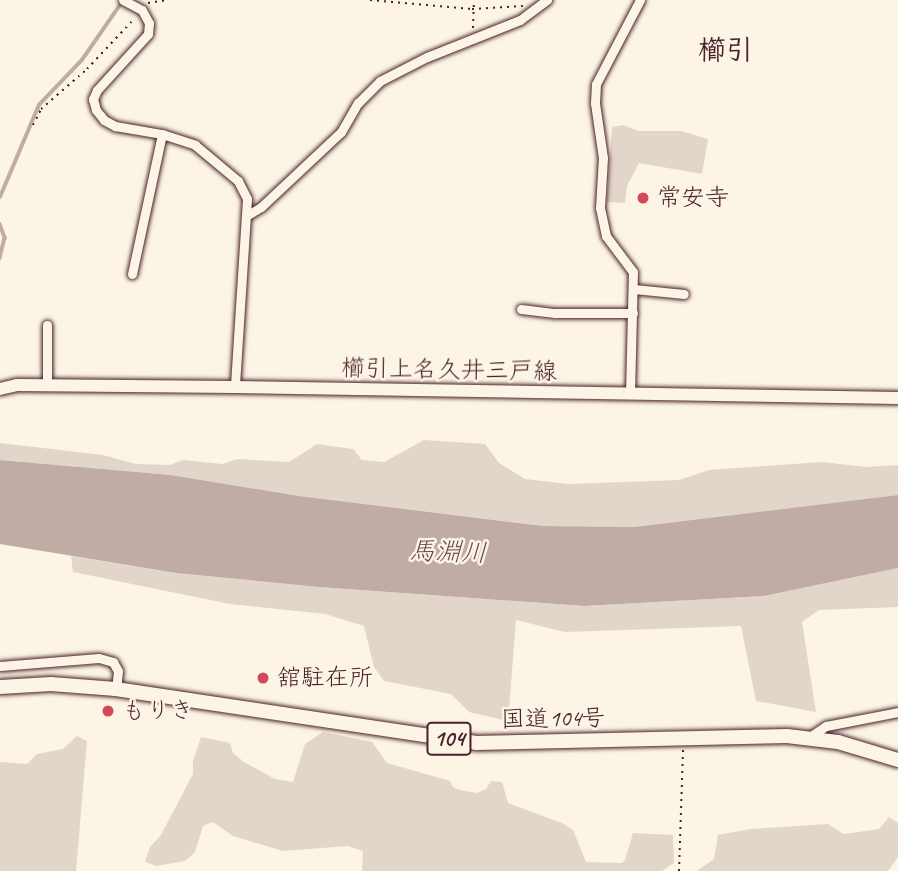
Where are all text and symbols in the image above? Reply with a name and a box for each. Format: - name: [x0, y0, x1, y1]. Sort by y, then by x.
- district label: 櫛引: [698, 33, 754, 67]
- place label: 常安寺: [657, 184, 729, 212]
- marker: 常安寺: [635, 190, 651, 206]
- street label: 櫛引上名久井三戸線: [341, 354, 557, 386]
- water label: 馬淵川: [408, 535, 488, 569]
- place label: 舘駐在所: [277, 664, 373, 692]
- marker: 舘駐在所: [255, 670, 271, 686]
- place label: もりき: [122, 697, 194, 725]
- marker: もりき: [100, 703, 116, 719]
- street label: 国道104号: [501, 704, 605, 734]
- road number: 104: [426, 720, 472, 758]

